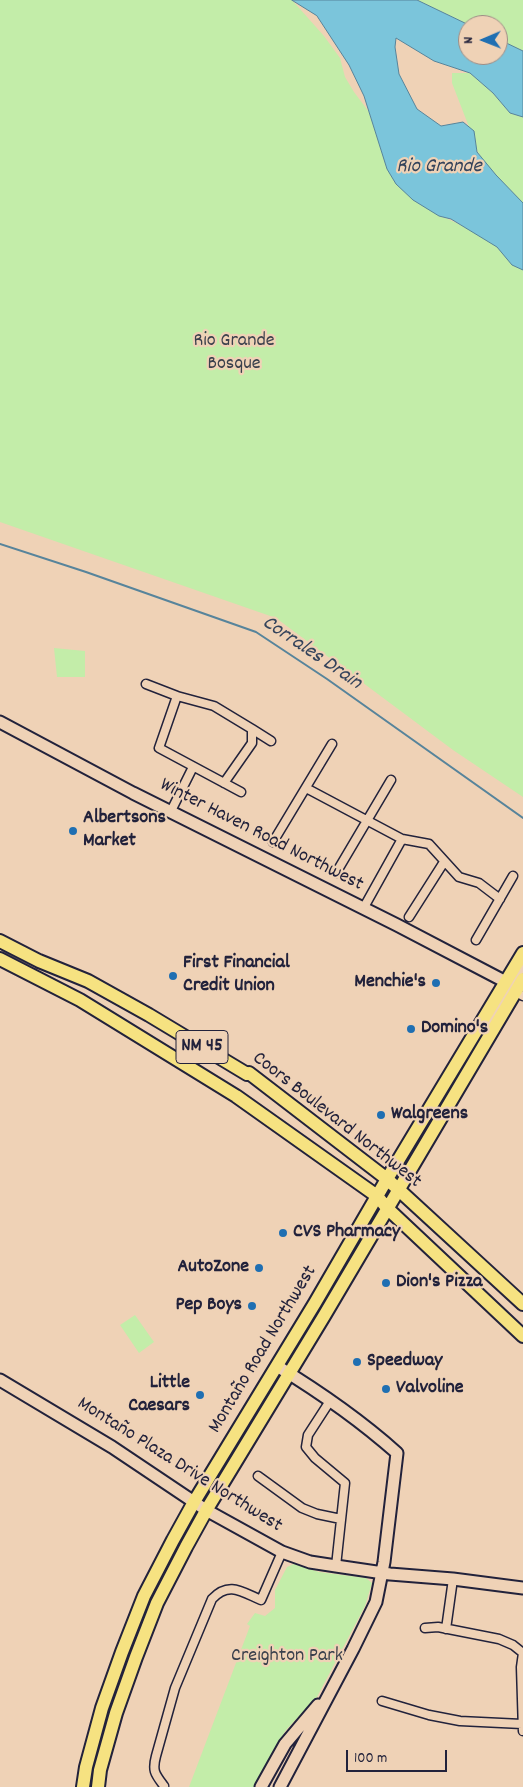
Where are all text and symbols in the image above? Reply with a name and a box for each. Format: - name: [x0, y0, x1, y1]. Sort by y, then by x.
- north arrow: [458, 15, 508, 65]
- text: N: [459, 37, 479, 44]
- water label: Rio Grande: [396, 155, 482, 181]
- park label: Rio Grande Bosque: [193, 330, 275, 377]
- water label: Corrales Drain: [256, 611, 366, 697]
- street label: Winter Haven Road Northwest: [155, 774, 367, 898]
- place label: Albertsons Market: [83, 807, 166, 854]
- marker: Albertsons Market: [67, 825, 79, 837]
- place label: First Financial Credit Union: [183, 952, 290, 999]
- marker: First Financial Credit Union: [167, 970, 179, 982]
- place label: Menchie's: [354, 971, 426, 995]
- marker: Menchie's: [430, 977, 442, 989]
- place label: Domino's: [421, 1017, 488, 1041]
- marker: Domino's: [405, 1023, 417, 1035]
- road number: NM 45: [176, 1030, 228, 1064]
- street label: Coors Boulevard Northwest: [247, 1048, 425, 1194]
- place label: Walgreens: [391, 1103, 468, 1127]
- marker: Walgreens: [375, 1109, 387, 1121]
- place label: CVS Pharmacy: [293, 1221, 400, 1245]
- marker: CVS Pharmacy: [277, 1227, 289, 1239]
- place label: AutoZone: [177, 1256, 249, 1280]
- street label: Montaño Road Northwest: [204, 1262, 324, 1438]
- marker: AutoZone: [253, 1262, 265, 1274]
- place label: Dion's Pizza: [396, 1271, 482, 1295]
- marker: Dion's Pizza: [380, 1277, 392, 1289]
- place label: Pep Boys: [175, 1294, 242, 1318]
- marker: Pep Boys: [246, 1300, 258, 1312]
- place label: Speedway: [367, 1350, 442, 1374]
- marker: Speedway: [351, 1356, 363, 1368]
- place label: Little Caesars: [128, 1372, 190, 1419]
- place label: Valvoline: [396, 1377, 463, 1401]
- marker: Valvoline: [380, 1383, 392, 1395]
- marker: Little Caesars: [194, 1389, 206, 1401]
- street label: Montaño Plaza Drive Northwest: [72, 1393, 286, 1539]
- park label: Creighton Park: [231, 1645, 343, 1669]
- scale bar: [348, 1740, 449, 1772]
- text: 100 m: [354, 1748, 387, 1770]

